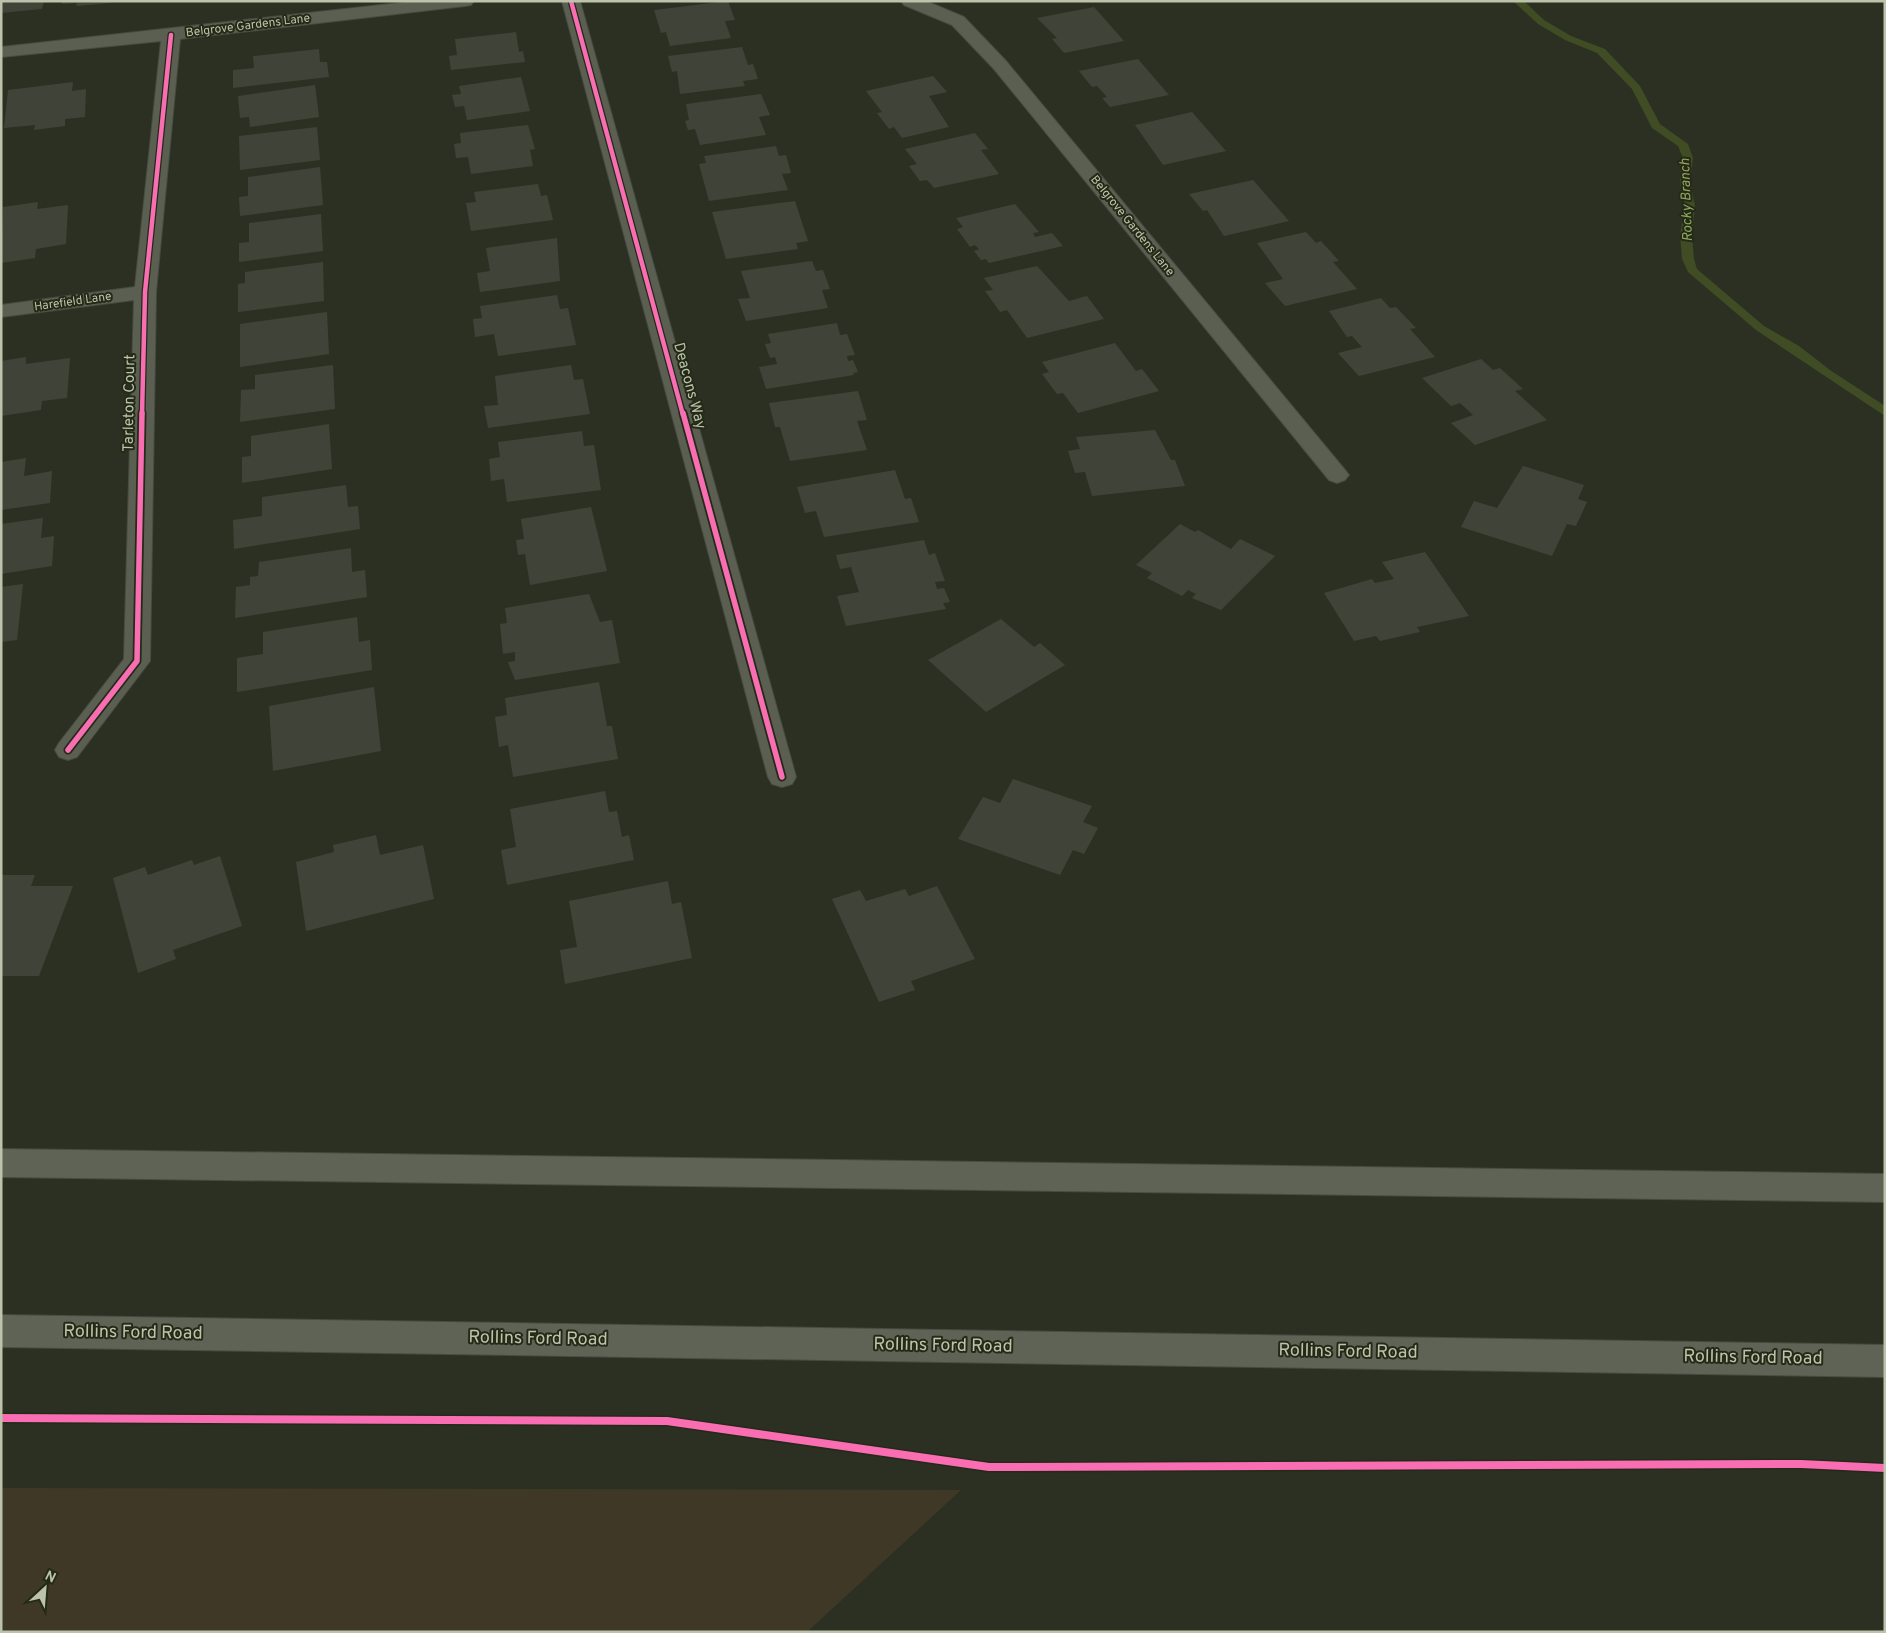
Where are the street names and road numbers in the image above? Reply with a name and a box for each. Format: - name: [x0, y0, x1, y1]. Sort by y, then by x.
- street label: Belgrove Gardens Lane: [185, 10, 311, 42]
- street label: Belgrove Gardens Lane: [1086, 172, 1178, 280]
- street label: Harefield Lane: [33, 289, 113, 315]
- street label: Deacons Way: [668, 341, 710, 431]
- street label: Tarleton Court: [120, 354, 140, 452]
- street label: Rollins Ford Road: [63, 1320, 203, 1346]
- street label: Rollins Ford Road: [468, 1326, 608, 1352]
- street label: Rollins Ford Road: [873, 1333, 1013, 1359]
- street label: Rollins Ford Road: [1278, 1339, 1418, 1365]
- street label: Rollins Ford Road: [1683, 1345, 1823, 1371]

